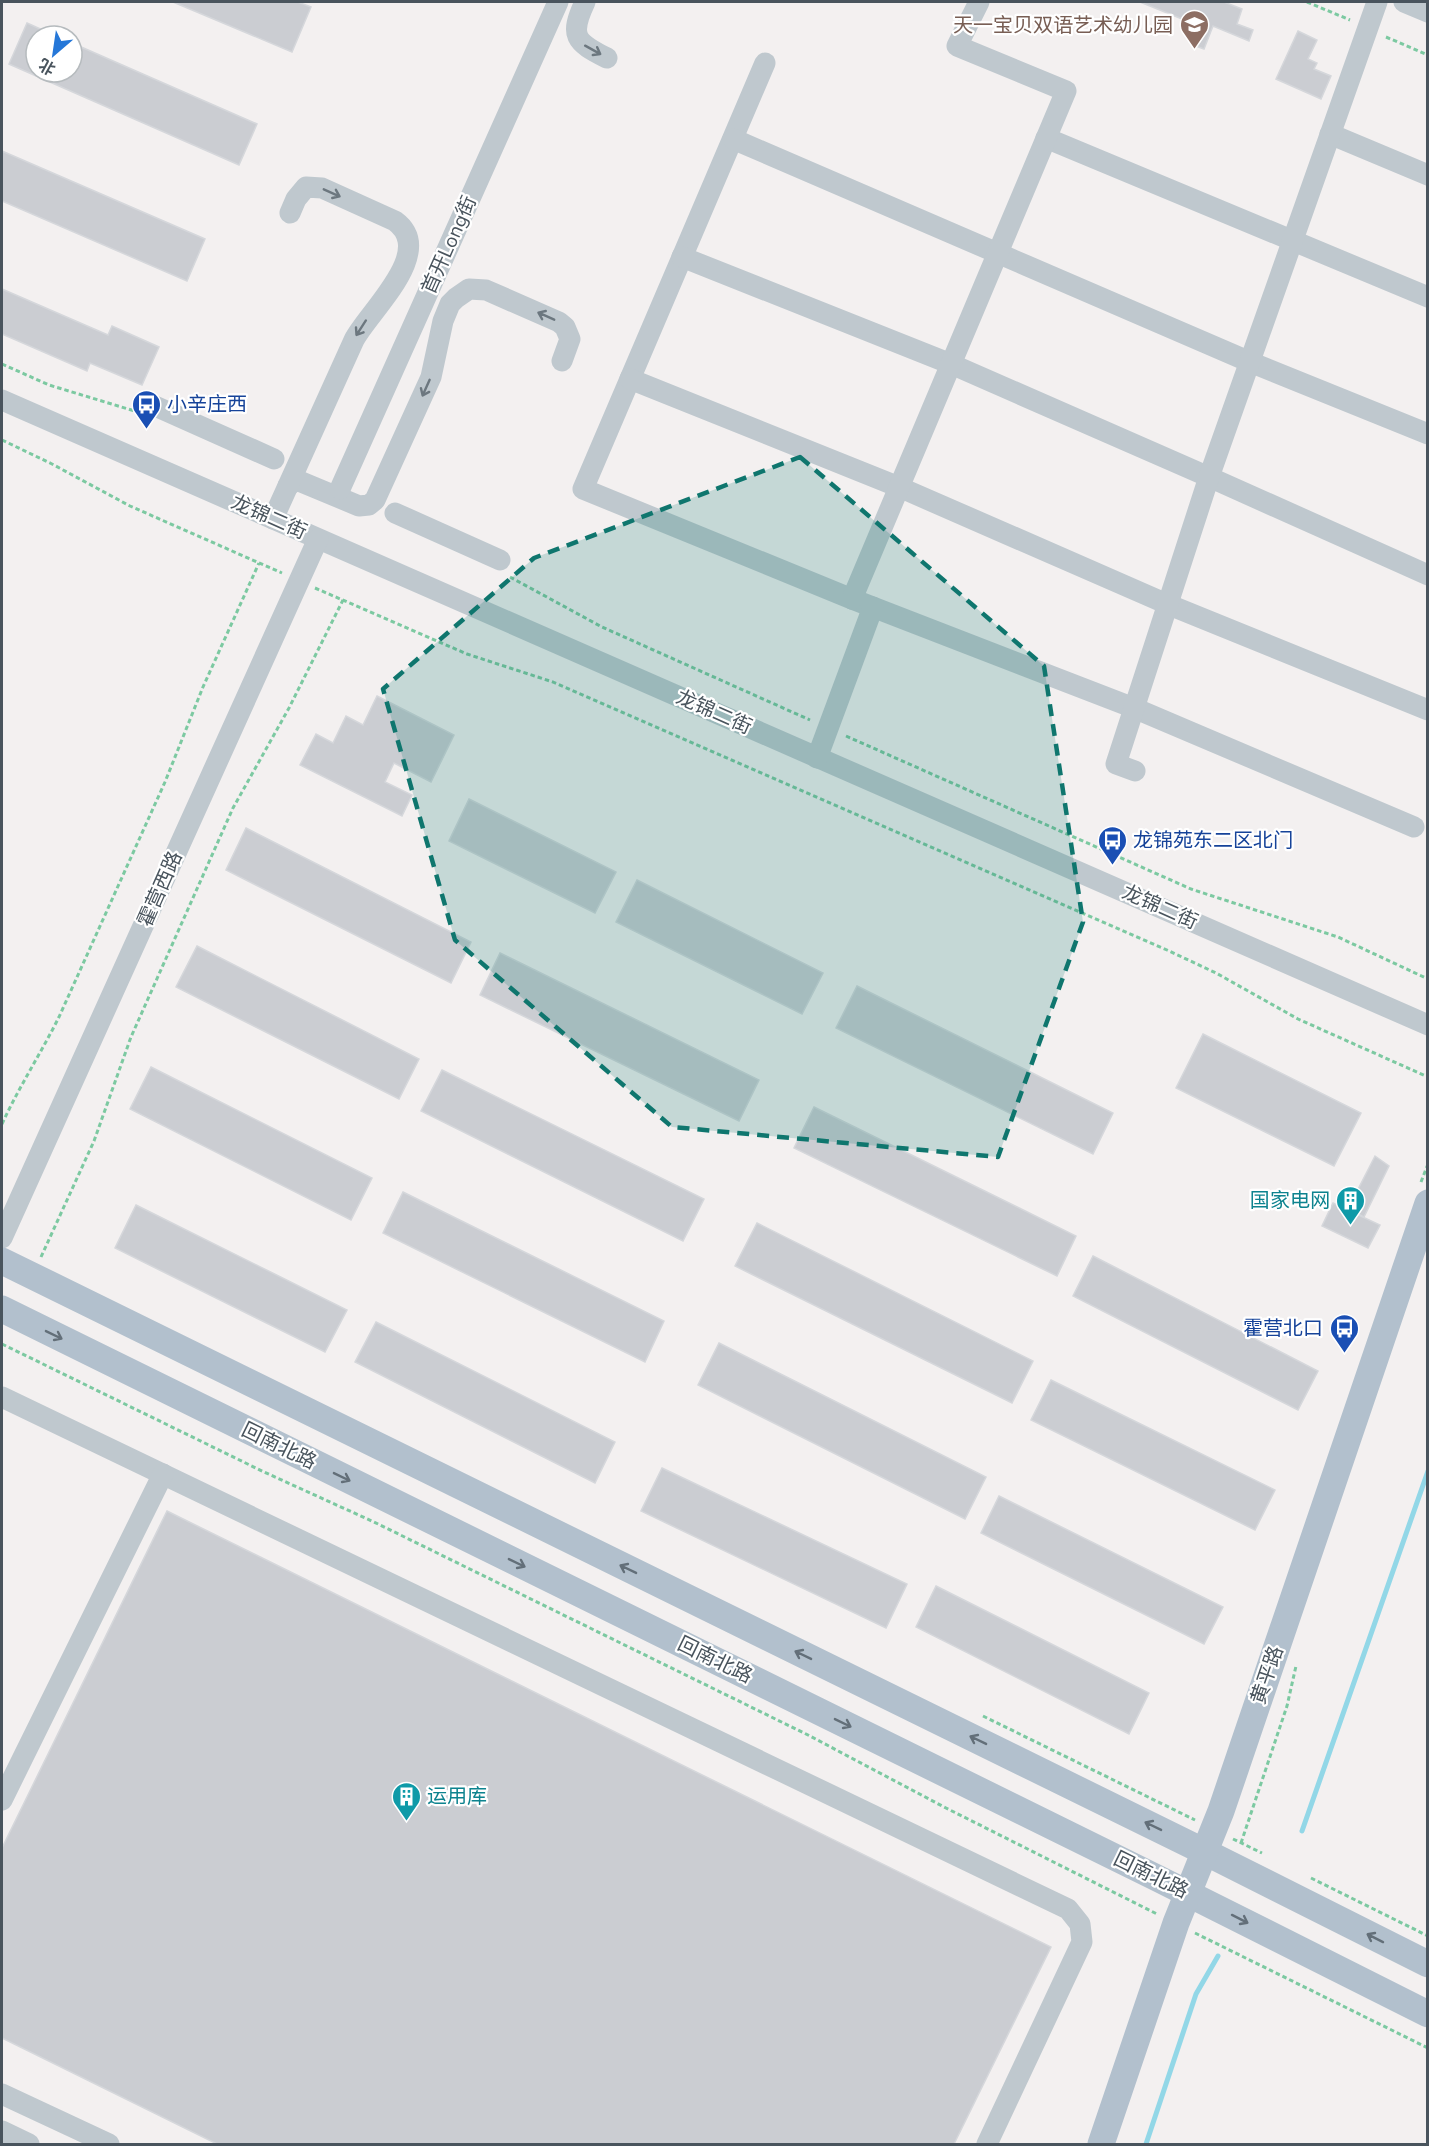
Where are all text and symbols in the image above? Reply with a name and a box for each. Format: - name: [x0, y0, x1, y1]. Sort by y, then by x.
- school or university icon: 天一宝贝双语艺术幼儿园: [1178, 9, 1210, 51]
- place label: 天一宝贝双语艺术幼儿园: [953, 12, 1173, 39]
- north arrow: [24, 24, 84, 84]
- one-way arrow: [583, 45, 601, 56]
- text: 北: [35, 53, 60, 80]
- one-way arrow: [323, 187, 341, 199]
- street label: 首开Long街: [415, 192, 483, 298]
- one-way arrow: [537, 310, 555, 321]
- one-way arrow: [355, 320, 368, 337]
- one-way arrow: [420, 379, 431, 397]
- bus stop icon: 小辛庄西: [130, 388, 162, 430]
- place label: 小辛庄西: [167, 391, 247, 418]
- street label: 龙锦二街: [227, 488, 311, 546]
- street label: 龙锦二街: [672, 683, 756, 741]
- bus stop icon: 龙锦苑东二区北门: [1096, 824, 1128, 866]
- place label: 龙锦苑东二区北门: [1133, 827, 1293, 854]
- street label: 霍营西路: [131, 847, 189, 931]
- street label: 龙锦二街: [1118, 878, 1202, 936]
- building icon: 国家电网: [1335, 1184, 1367, 1226]
- place label: 国家电网: [1250, 1187, 1330, 1214]
- bus stop icon: 霍营北口: [1328, 1312, 1360, 1354]
- place label: 霍营北口: [1243, 1315, 1323, 1342]
- one-way arrow: [45, 1329, 62, 1341]
- street label: 回南北路: [237, 1416, 321, 1476]
- one-way arrow: [333, 1471, 351, 1483]
- one-way arrow: [508, 1557, 526, 1569]
- one-way arrow: [619, 1562, 637, 1574]
- street label: 回南北路: [673, 1630, 757, 1690]
- street label: 黄平路: [1244, 1642, 1290, 1708]
- one-way arrow: [794, 1648, 812, 1660]
- one-way arrow: [833, 1718, 851, 1729]
- one-way arrow: [969, 1734, 987, 1746]
- building icon: 运用库: [390, 1780, 422, 1822]
- place label: 运用库: [427, 1783, 487, 1810]
- one-way arrow: [1144, 1820, 1162, 1832]
- street label: 回南北路: [1109, 1845, 1193, 1905]
- one-way arrow: [1231, 1914, 1249, 1926]
- one-way arrow: [1367, 1932, 1385, 1943]

